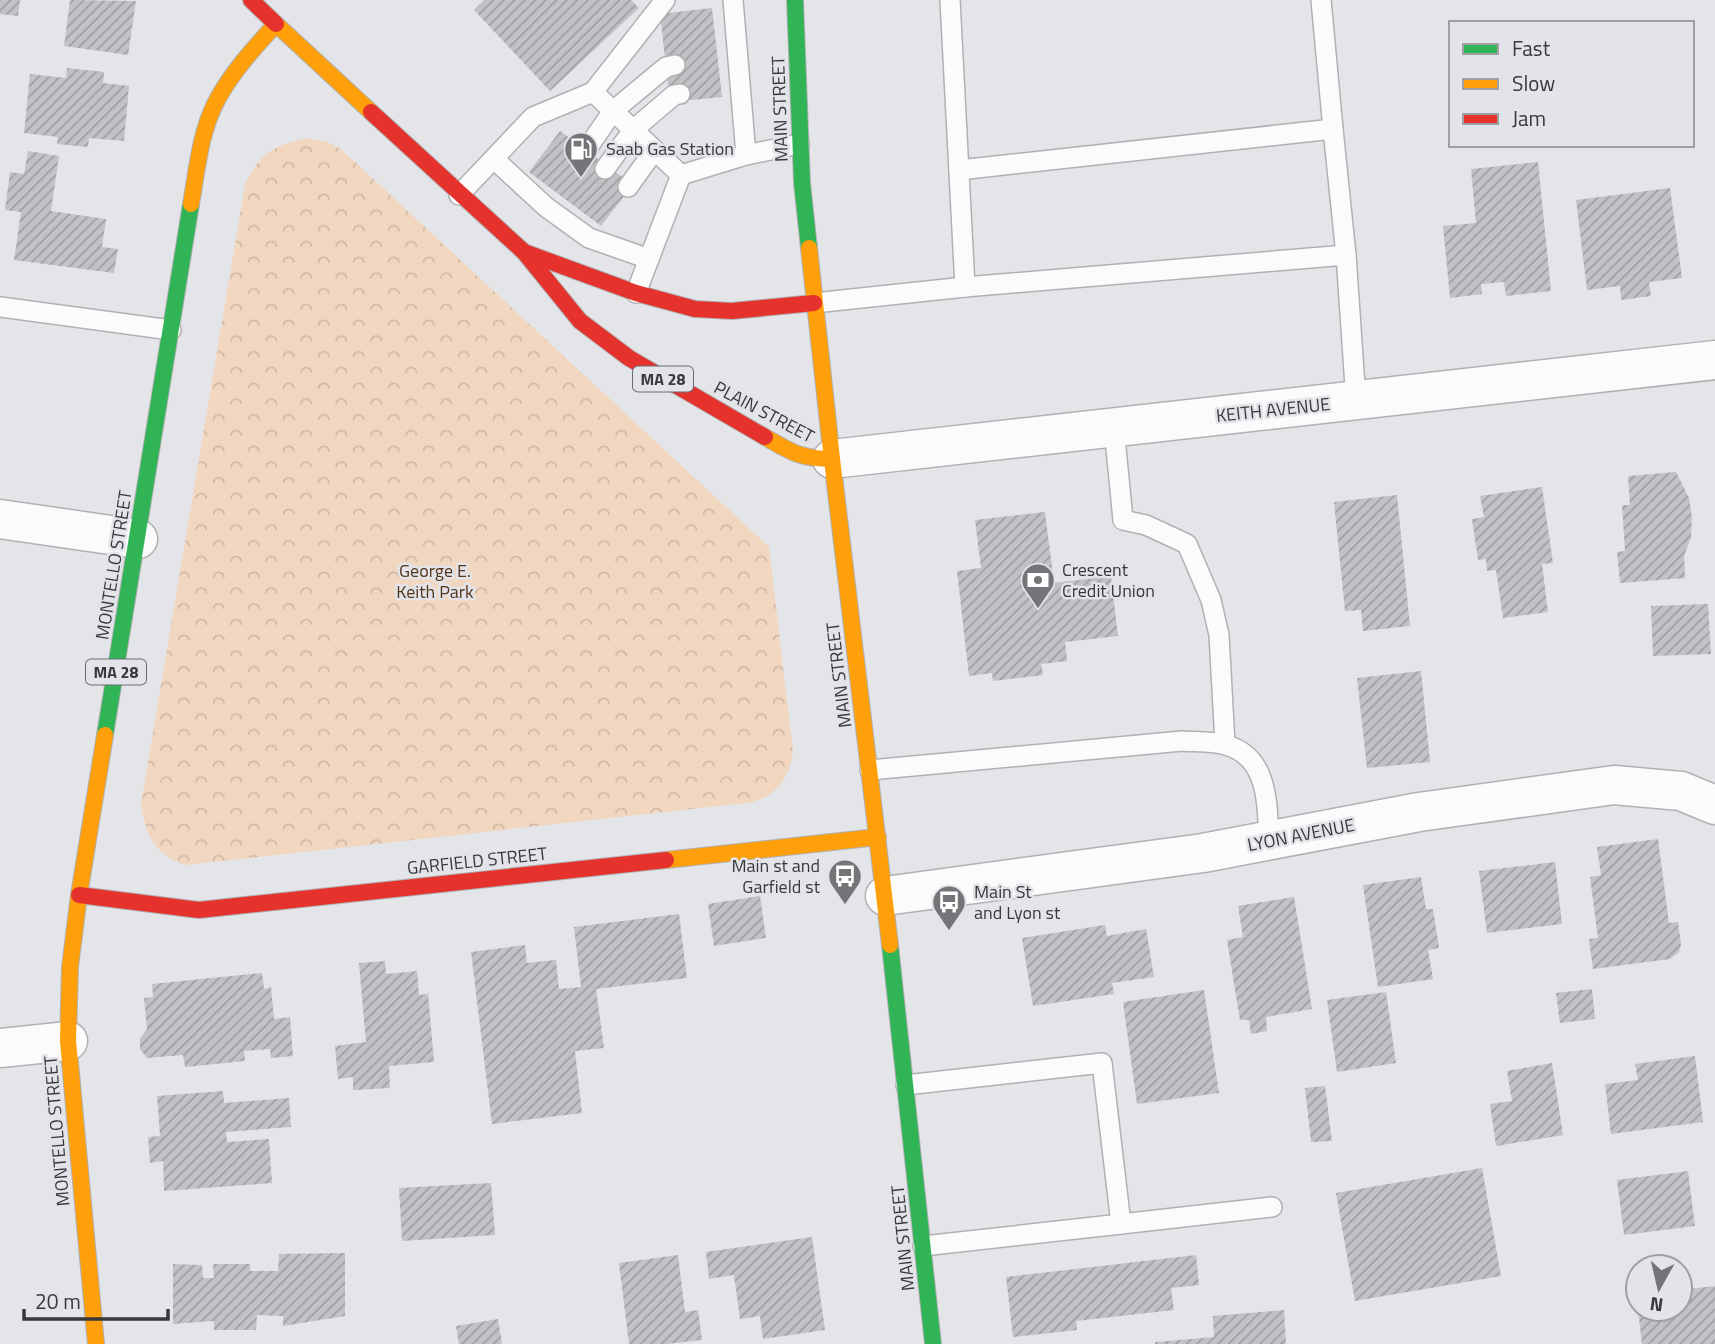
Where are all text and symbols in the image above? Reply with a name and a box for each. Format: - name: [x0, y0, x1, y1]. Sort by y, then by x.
- legend: [1449, 21, 1694, 147]
- text: Fast: [1512, 32, 1551, 64]
- street label: MAIN STREET: [764, 55, 795, 163]
- text: Slow: [1512, 67, 1555, 99]
- text: Jam: [1512, 102, 1546, 134]
- fuel station icon: Saab Gas Station: [562, 130, 600, 179]
- place label: Saab Gas Station: [606, 135, 734, 162]
- road number: MA 28: [633, 366, 693, 392]
- street label: PLAIN STREET: [709, 374, 820, 450]
- street label: KEITH AVENUE: [1215, 390, 1331, 429]
- street label: MONTELLO STREET: [88, 488, 139, 642]
- place label: Crescent Credit Union: [1062, 556, 1155, 604]
- park label: George E. Keith Park: [396, 557, 474, 605]
- bank icon: Crescent Credit Union: [1019, 561, 1057, 610]
- street label: MAIN STREET: [819, 620, 858, 729]
- road number: MA 28: [86, 660, 146, 684]
- street label: LYON AVENUE: [1245, 811, 1357, 858]
- street label: GARFIELD STREET: [406, 840, 549, 881]
- place label: Main st and Garfield st: [731, 852, 821, 900]
- bus stop icon: Main st and Garfield st: [826, 857, 864, 906]
- place label: Main St and Lyon st: [974, 878, 1061, 926]
- bus stop icon: Main St and Lyon st: [930, 883, 968, 932]
- street label: MONTELLO STREET: [36, 1054, 77, 1207]
- street label: MAIN STREET: [883, 1183, 921, 1292]
- north arrow: [1624, 1253, 1694, 1323]
- scale bar: [24, 1278, 168, 1322]
- text: 20 m: [35, 1285, 81, 1317]
- text: N: [1648, 1290, 1665, 1321]

